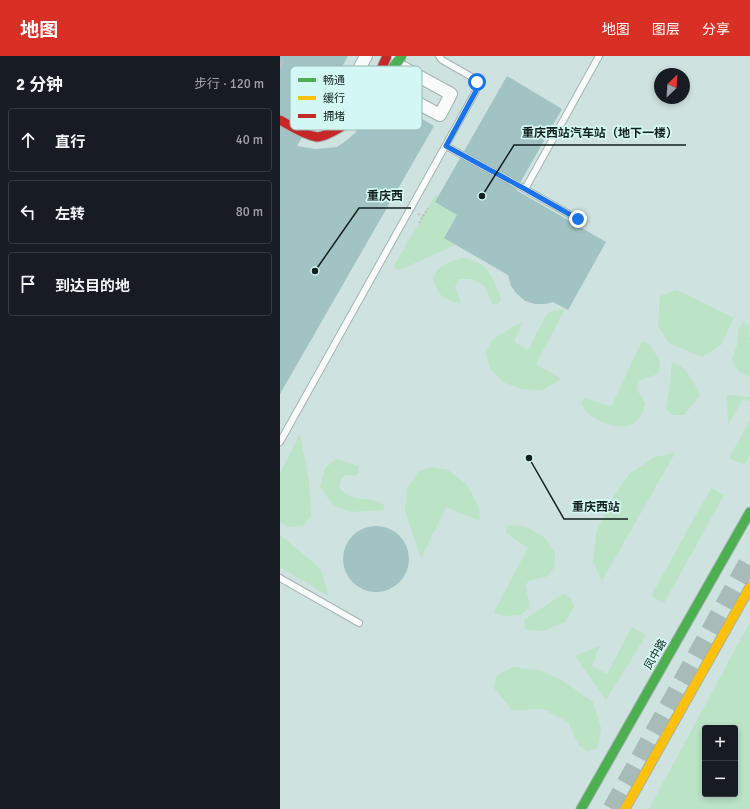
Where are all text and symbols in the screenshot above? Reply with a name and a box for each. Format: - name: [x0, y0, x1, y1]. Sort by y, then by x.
- text: 地图: [20, 18, 58, 42]
- text: 地图: [602, 21, 630, 38]
- text: 图层: [652, 21, 680, 38]
- text: 分享: [702, 21, 730, 38]
- legend: [290, 66, 422, 130]
- north arrow: [654, 68, 690, 104]
- route start: [468, 73, 486, 91]
- text: 2 分钟: [16, 74, 63, 95]
- text: 畅通: [323, 74, 345, 87]
- text: 步行 · 120 m: [194, 76, 264, 92]
- text: 缓行: [323, 92, 345, 105]
- text: 拥堵: [323, 110, 345, 123]
- callout: 重庆西站汽车站（地下一楼）: [514, 121, 686, 145]
- text: 重庆西站汽车站（地下一楼）: [522, 126, 678, 141]
- icon: ahead: [17, 129, 39, 151]
- text: 40 m: [236, 132, 263, 148]
- text: 直行: [55, 133, 85, 151]
- callout: 重庆西: [359, 184, 411, 208]
- text: 重庆西: [367, 189, 403, 204]
- icon: left: [17, 201, 39, 223]
- text: 80 m: [236, 204, 263, 220]
- text: 左转: [55, 205, 85, 223]
- route end: [569, 210, 587, 228]
- icon: arrive: [17, 273, 39, 295]
- text: 到达目的地: [55, 277, 130, 295]
- callout: 重庆西站: [564, 495, 628, 519]
- text: 重庆西站: [572, 500, 620, 515]
- street label: 凤中路: [642, 637, 669, 672]
- map controls: [702, 725, 738, 797]
- button: +: [702, 725, 738, 761]
- button: −: [702, 761, 738, 797]

